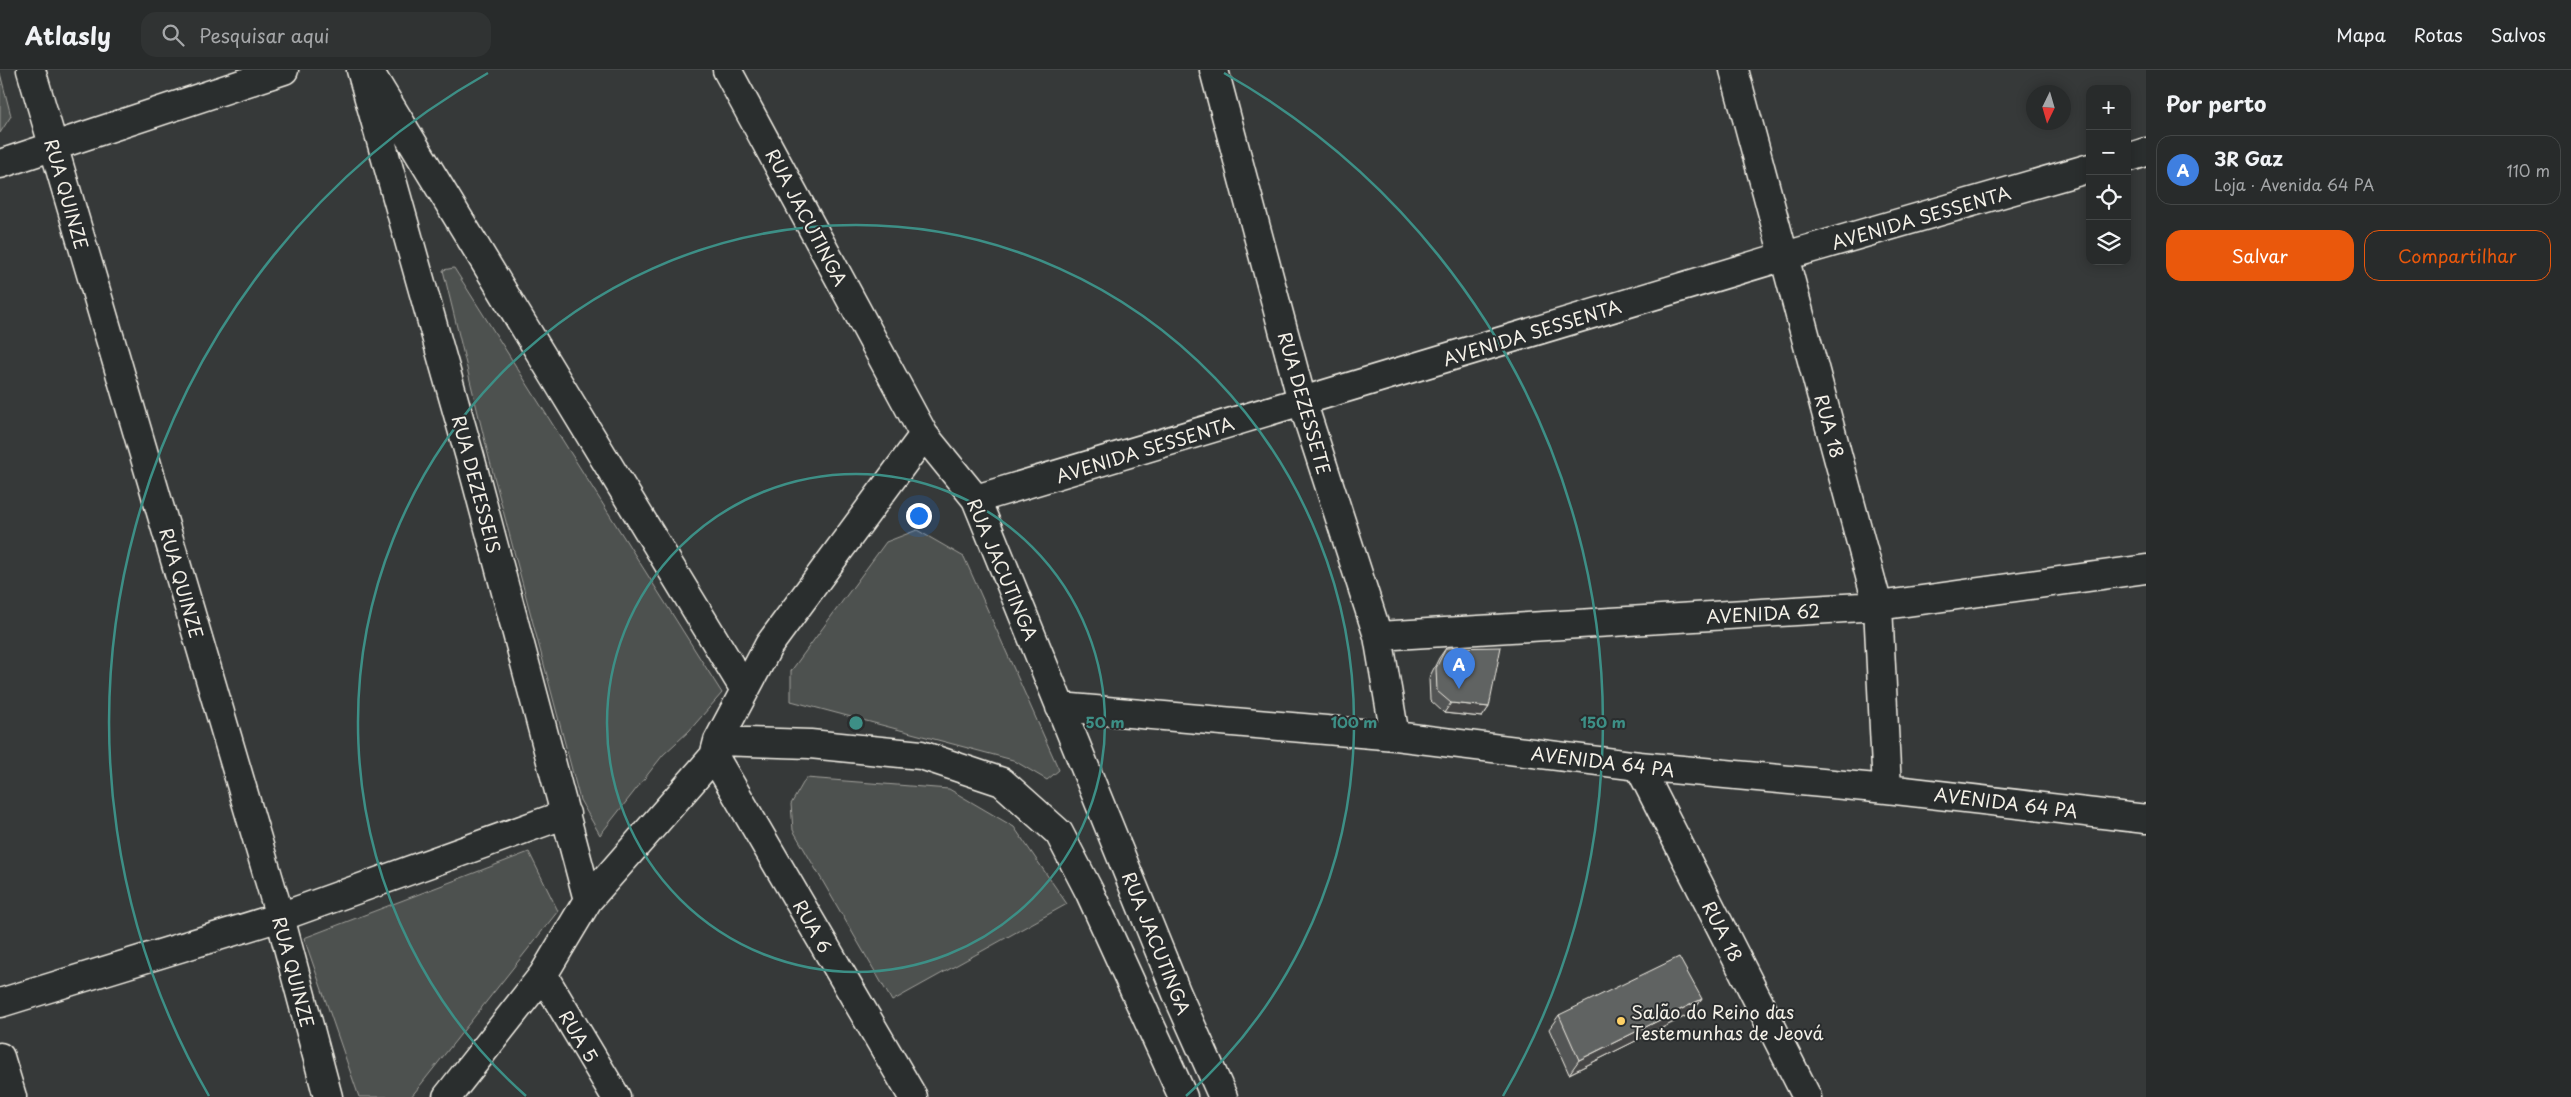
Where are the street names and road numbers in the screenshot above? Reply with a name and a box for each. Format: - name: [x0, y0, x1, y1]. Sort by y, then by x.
- street label: RUA QUINZE: [38, 135, 96, 253]
- street label: RUA JACUTINGA: [759, 144, 855, 291]
- street label: AVENIDA SESSENTA: [1828, 178, 2014, 256]
- street label: AVENIDA SESSENTA: [1439, 292, 1625, 372]
- street label: RUA DEZESSETE: [1272, 328, 1338, 478]
- street label: RUA 18: [1809, 391, 1851, 461]
- street label: AVENIDA SESSENTA: [1052, 409, 1238, 489]
- street label: RUA DEZESSEIS: [446, 412, 508, 556]
- street label: RUA JACUTINGA: [961, 494, 1045, 644]
- street label: RUA QUINZE: [153, 524, 211, 642]
- street label: AVENIDA 62: [1705, 597, 1821, 629]
- street label: AVENIDA 64 PA: [1530, 739, 1676, 783]
- street label: AVENIDA 64 PA: [1933, 780, 2079, 824]
- street label: RUA JACUTINGA: [1116, 867, 1198, 1019]
- street label: RUA 6: [787, 894, 839, 958]
- street label: RUA 18: [1696, 896, 1750, 966]
- street label: RUA QUINZE: [266, 913, 322, 1031]
- street label: RUA 5: [553, 1005, 605, 1067]

